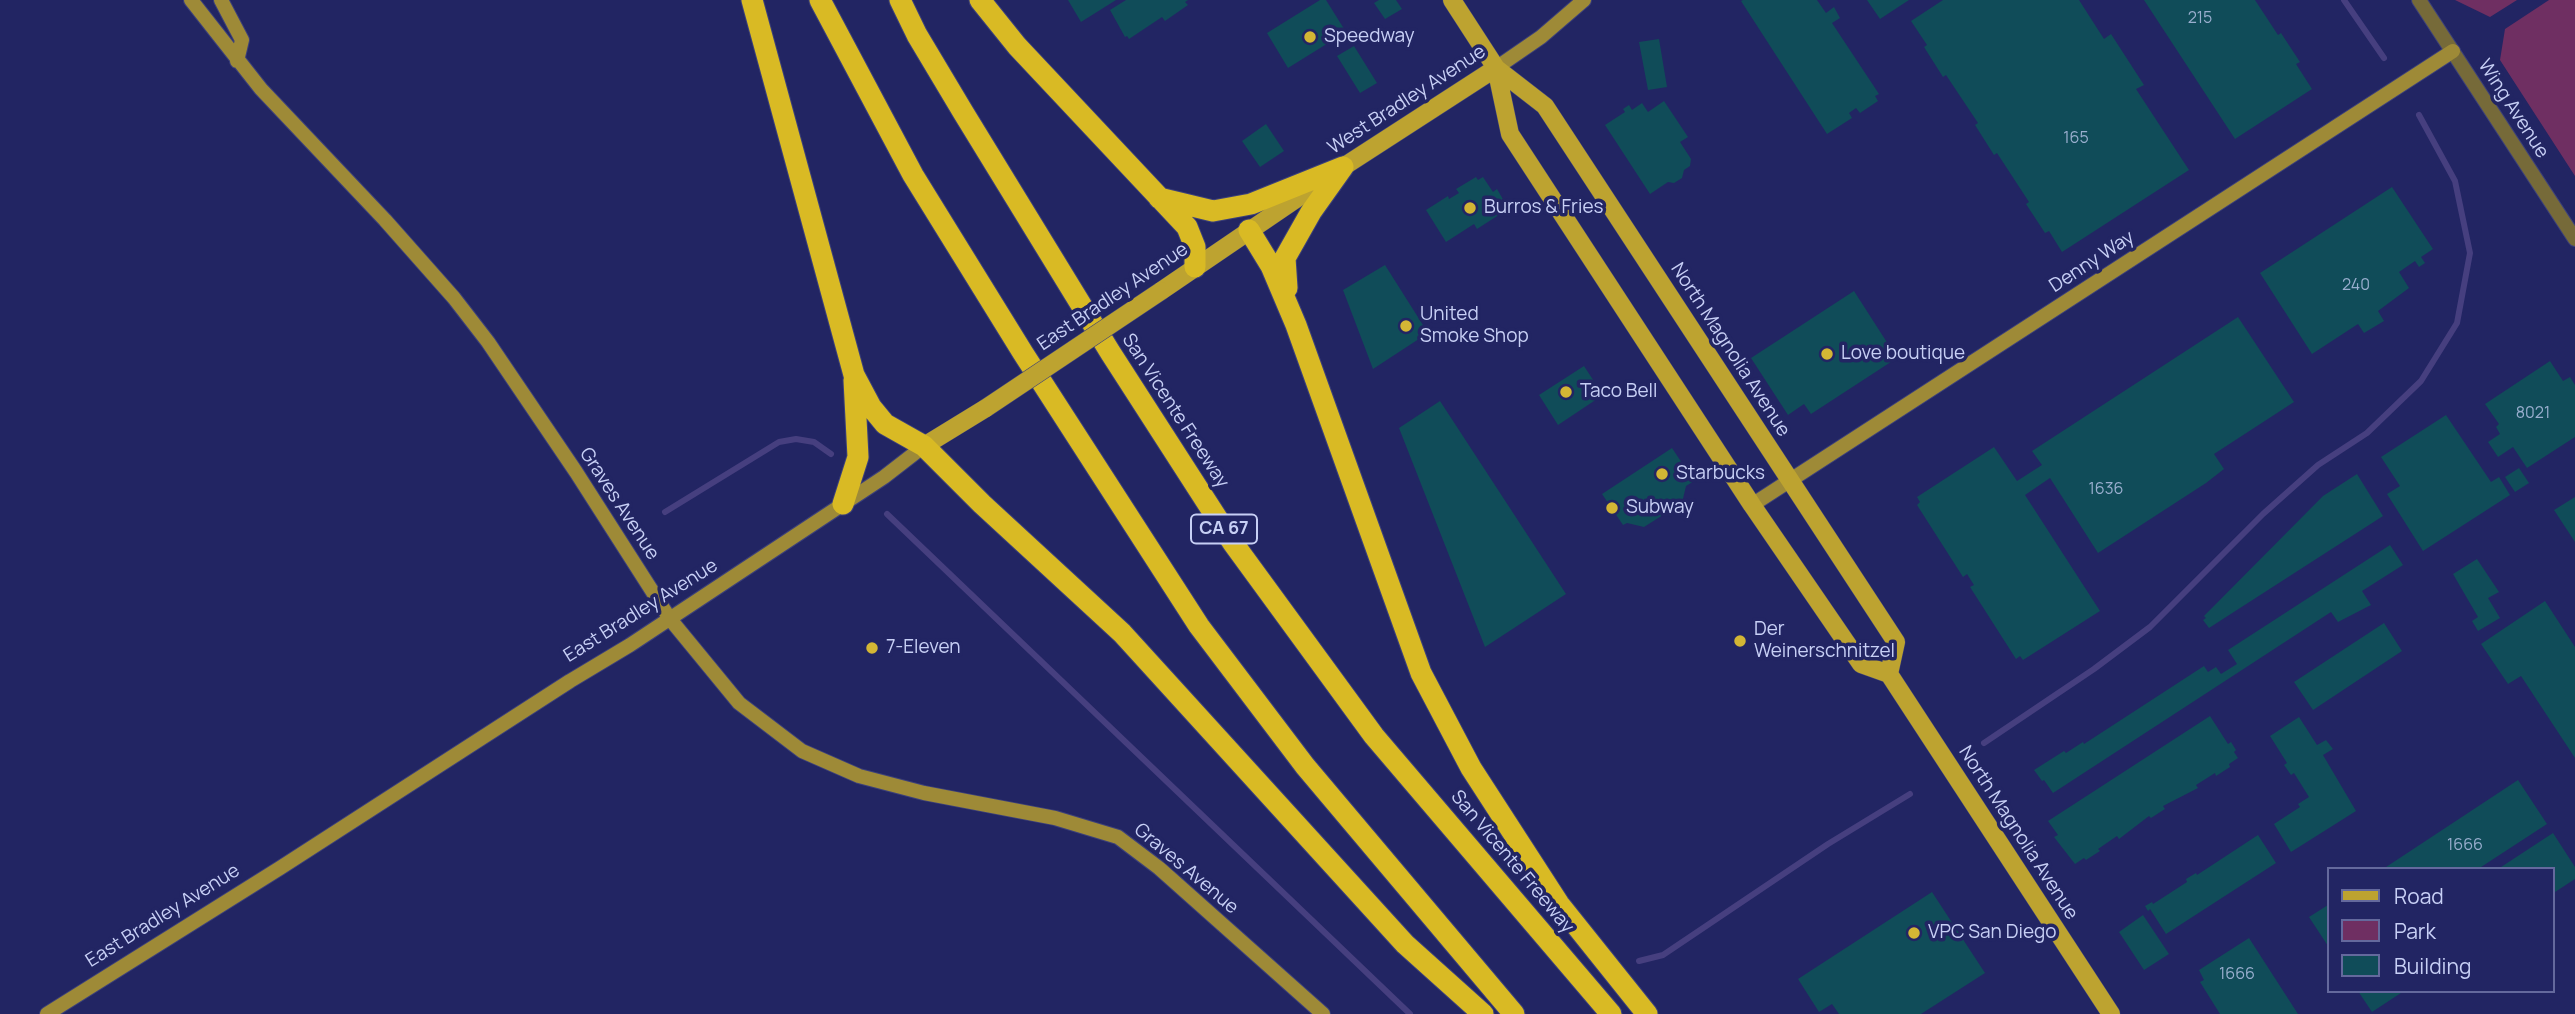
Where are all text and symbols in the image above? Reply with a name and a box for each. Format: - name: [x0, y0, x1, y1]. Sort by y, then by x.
- house number: 215: [2188, 9, 2212, 29]
- place label: Speedway: [1324, 26, 1414, 48]
- marker: Speedway: [1302, 29, 1318, 45]
- street label: West Bradley Avenue: [1324, 41, 1490, 159]
- street label: Wing Avenue: [2473, 55, 2553, 163]
- house number: 165: [2063, 129, 2089, 149]
- place label: Burros & Fries: [1484, 197, 1603, 219]
- marker: Burros & Fries: [1462, 200, 1478, 216]
- street label: Denny Way: [2045, 226, 2139, 298]
- street label: East Bradley Avenue: [1033, 238, 1193, 356]
- street label: North Magnolia Avenue: [1665, 259, 1795, 441]
- house number: 240: [2342, 276, 2370, 296]
- place label: United Smoke Shop: [1420, 304, 1529, 348]
- marker: United Smoke Shop: [1398, 318, 1414, 334]
- street label: San Vicente Freeway: [1117, 330, 1233, 492]
- place label: Love boutique: [1841, 343, 1965, 365]
- marker: Love boutique: [1819, 346, 1835, 362]
- place label: Taco Bell: [1580, 381, 1657, 403]
- marker: Taco Bell: [1558, 384, 1574, 400]
- house number: 8021: [2516, 404, 2550, 424]
- street label: Graves Avenue: [574, 444, 664, 564]
- place label: Starbucks: [1676, 463, 1765, 485]
- marker: Starbucks: [1654, 466, 1670, 482]
- house number: 1636: [2089, 480, 2123, 500]
- place label: Subway: [1626, 497, 1694, 519]
- marker: Subway: [1604, 500, 1620, 516]
- road number: CA 67: [1191, 514, 1257, 544]
- street label: East Bradley Avenue: [560, 554, 722, 668]
- place label: Der Weinerschnitzel: [1754, 619, 1895, 663]
- marker: Der Weinerschnitzel: [1732, 633, 1748, 649]
- place label: 7-Eleven: [886, 637, 961, 659]
- marker: 7-Eleven: [864, 640, 880, 656]
- street label: North Magnolia Avenue: [1953, 742, 2083, 924]
- street label: San Vicente Freeway: [1446, 786, 1578, 938]
- street label: Graves Avenue: [1129, 819, 1243, 919]
- house number: 1666: [2447, 836, 2483, 856]
- street label: East Bradley Avenue: [82, 859, 244, 973]
- legend: [2326, 867, 2554, 993]
- text: Road: [2394, 882, 2444, 910]
- text: Park: [2394, 917, 2436, 945]
- place label: VPC San Diego: [1928, 922, 2056, 944]
- marker: VPC San Diego: [1906, 925, 1922, 941]
- text: Building: [2394, 952, 2471, 980]
- house number: 1666: [2219, 965, 2255, 985]

